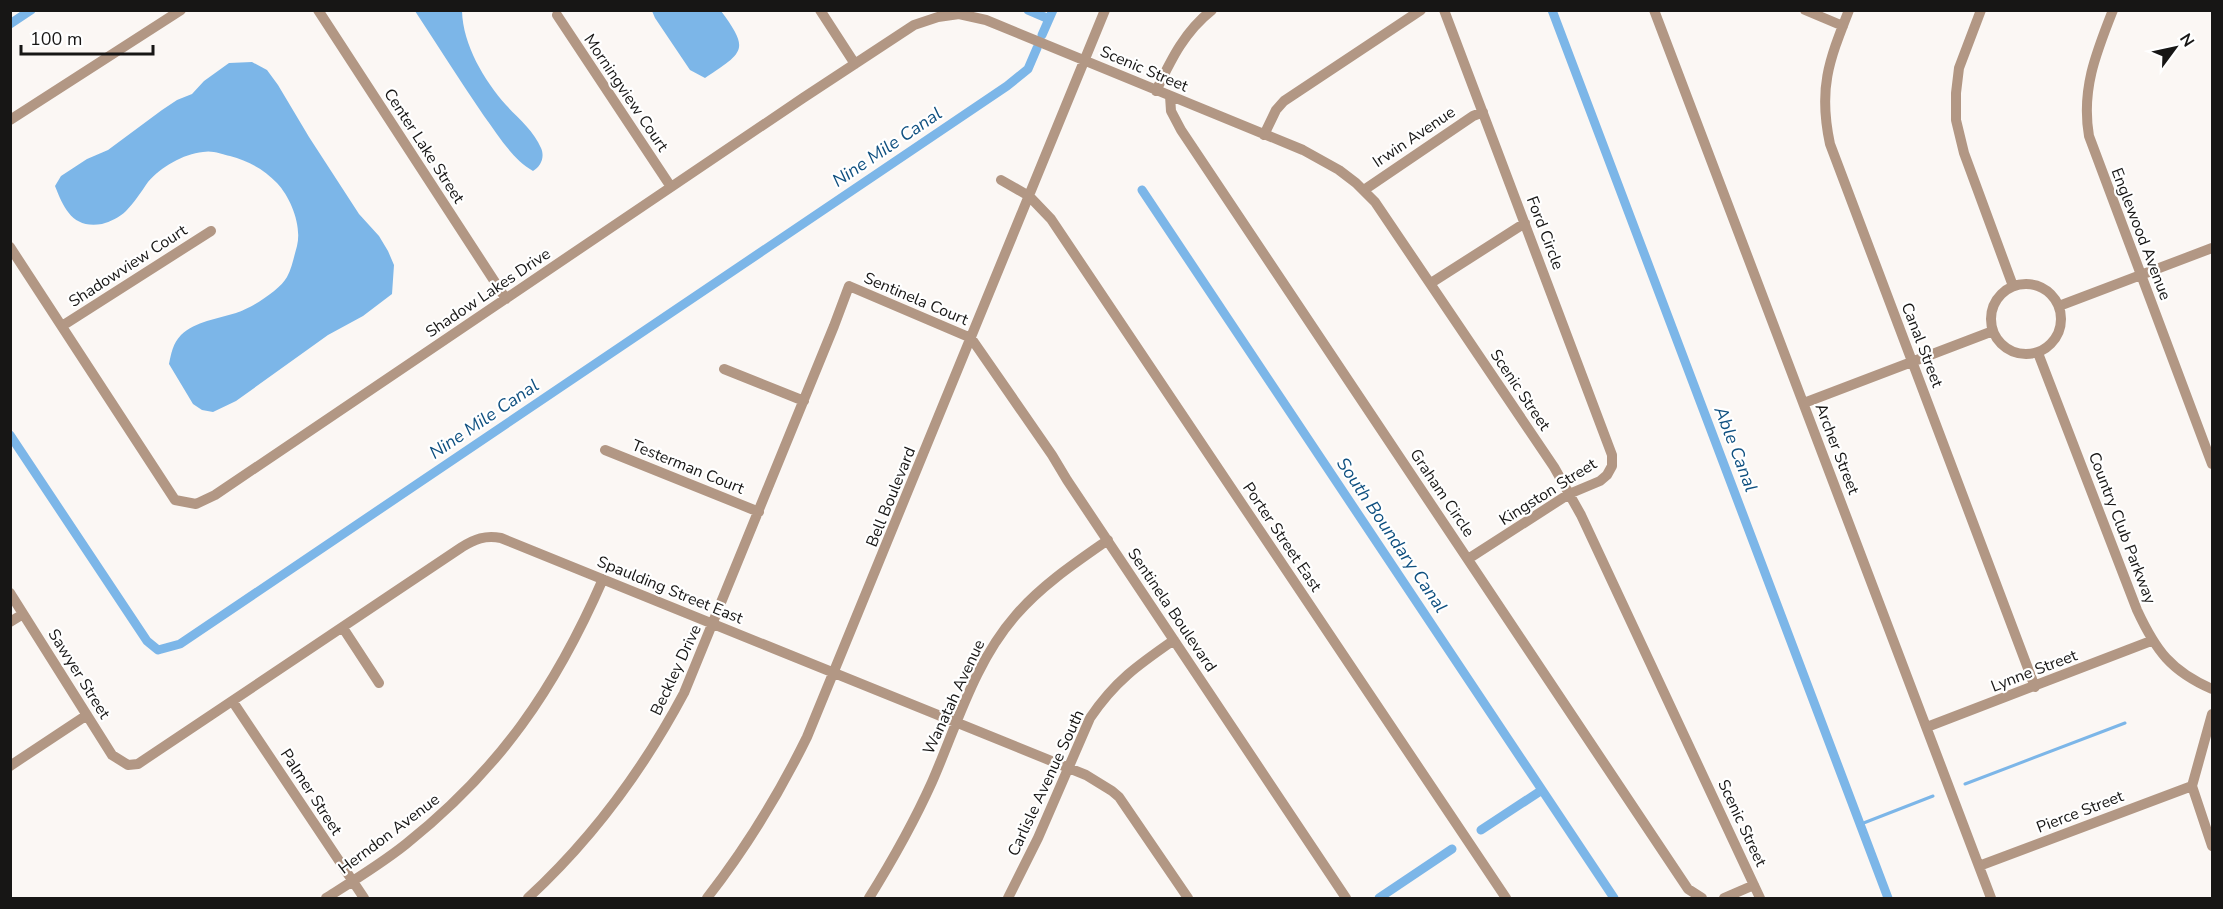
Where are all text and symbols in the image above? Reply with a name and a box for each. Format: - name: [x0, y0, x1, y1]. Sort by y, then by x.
- scale bar: [21, 18, 153, 56]
- north arrow: [2145, 18, 2205, 78]
- text: 100 m: [30, 27, 82, 51]
- text: N: [2174, 29, 2199, 51]
- street label: Morningview Court: [578, 30, 674, 156]
- street label: Scenic Street: [1097, 41, 1192, 98]
- street label: Center Lake Street: [379, 84, 470, 208]
- water label: Nine Mile Canal: [827, 101, 947, 193]
- street label: Irwin Avenue: [1368, 101, 1460, 173]
- street label: Englewood Avenue: [2106, 165, 2176, 303]
- street label: Ford Circle: [1521, 193, 1569, 273]
- street label: Shadowview Court: [65, 219, 192, 313]
- street label: Shadow Lakes Drive: [421, 243, 555, 343]
- street label: Sentinela Court: [860, 267, 972, 331]
- street label: Canal Street: [1896, 299, 1948, 391]
- street label: Scenic Street: [1485, 345, 1556, 435]
- water label: Nine Mile Canal: [424, 373, 544, 465]
- street label: Archer Street: [1810, 400, 1865, 498]
- water label: Able Canal: [1708, 402, 1763, 495]
- street label: Testerman Court: [628, 434, 748, 500]
- street label: Bell Boulevard: [861, 444, 921, 550]
- street label: Graham Circle: [1404, 445, 1480, 541]
- street label: Country Club Parkway: [2083, 449, 2161, 608]
- water label: South Boundary Canal: [1331, 453, 1453, 617]
- street label: Kingston Street: [1495, 453, 1601, 531]
- street label: Porter Street East: [1237, 478, 1327, 596]
- street label: Sentinela Boulevard: [1122, 544, 1222, 676]
- street label: Spaulding Street East: [594, 551, 747, 629]
- street label: Beckley Drive: [645, 621, 707, 719]
- street label: Sawyer Street: [43, 625, 116, 723]
- street label: Wanatah Avenue: [918, 636, 990, 758]
- street label: Lynne Street: [1988, 644, 2081, 698]
- street label: Carlisle Avenue South: [1002, 706, 1090, 860]
- street label: Palmer Street: [275, 745, 347, 840]
- street label: Scenic Street: [1712, 776, 1772, 870]
- street label: Pierce Street: [2033, 785, 2127, 839]
- street label: Herndon Avenue: [334, 789, 444, 879]

